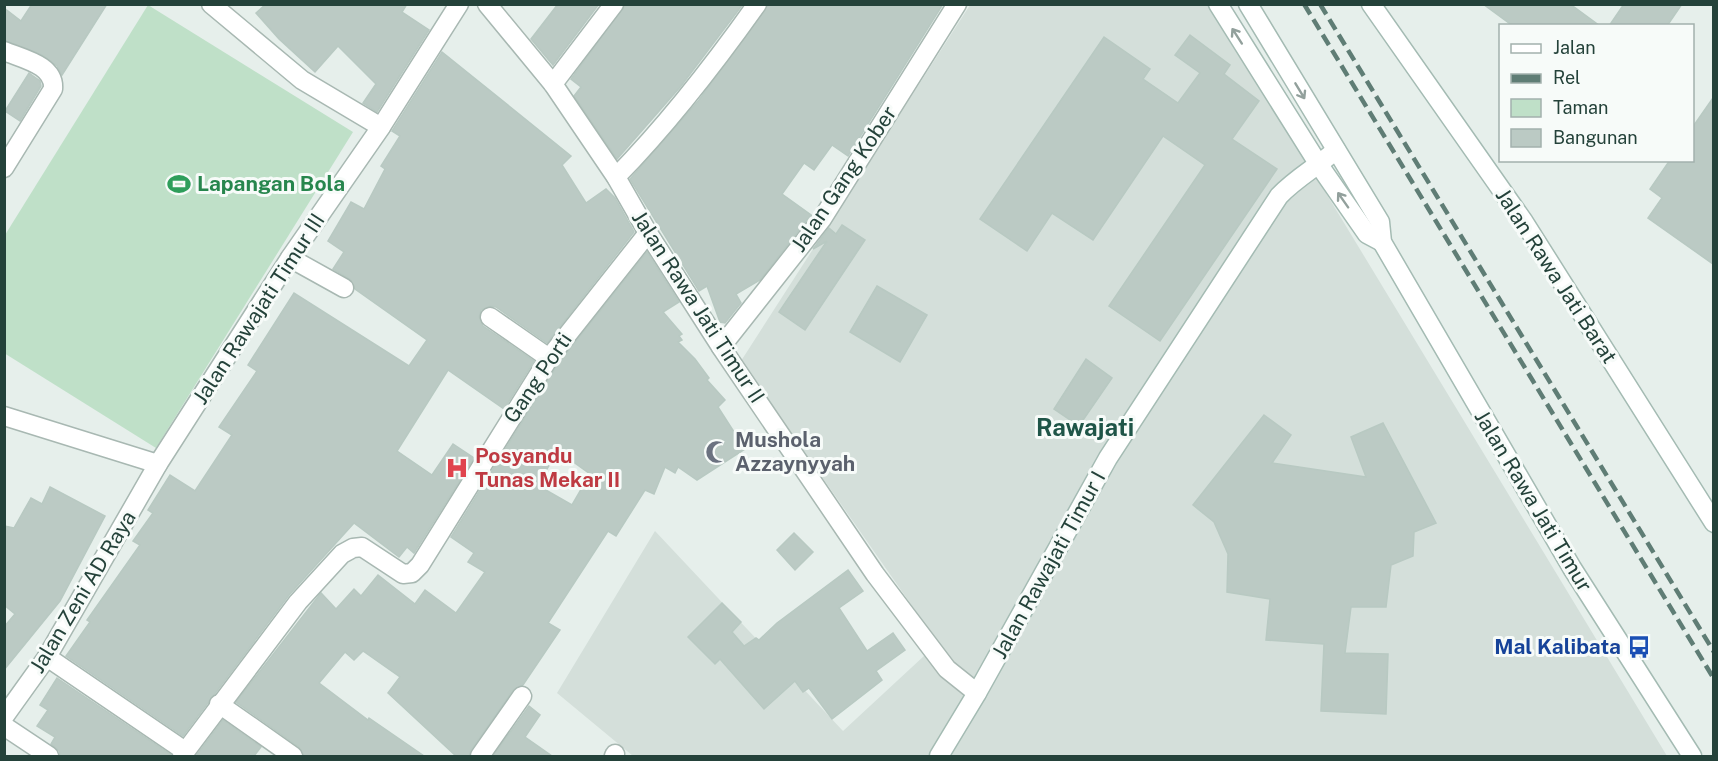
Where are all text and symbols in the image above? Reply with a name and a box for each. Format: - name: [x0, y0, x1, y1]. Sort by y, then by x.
- legend: [1499, 24, 1694, 162]
- one-way arrow: [1231, 29, 1243, 45]
- text: Jalan: [1553, 37, 1596, 58]
- text: Rel: [1553, 67, 1581, 88]
- one-way arrow: [1295, 82, 1307, 99]
- text: Taman: [1553, 97, 1608, 118]
- street label: Jalan Gang Kober: [786, 101, 902, 256]
- text: Bangunan: [1553, 127, 1638, 148]
- sports icon: Lapangan Bola: [166, 171, 192, 197]
- place label: Lapangan Bola: [197, 171, 345, 196]
- street label: Jalan Rawa Jati Barat: [1490, 184, 1622, 368]
- one-way arrow: [1337, 192, 1349, 208]
- street label: Jalan Rawa Jati Timur II: [627, 206, 770, 408]
- street label: Jalan Rawajati Timur III: [188, 209, 330, 409]
- street label: Gang Porti: [498, 328, 577, 428]
- street label: Jalan Rawa Jati Timur: [1469, 405, 1598, 596]
- district label: Rawajati: [1036, 413, 1134, 441]
- place label: Mushola Azzaynyyah: [735, 427, 855, 476]
- mosque icon: Mushola Azzaynyyah: [704, 439, 730, 465]
- place label: Posyandu Tunas Mekar II: [475, 443, 620, 492]
- hospital icon: Posyandu Tunas Mekar II: [444, 455, 470, 481]
- street label: Jalan Rawajati Timur I: [987, 467, 1111, 663]
- street label: Jalan Zeni AD Raya: [24, 506, 141, 677]
- place label: Mal Kalibata: [1494, 634, 1621, 659]
- bus stop icon: Mal Kalibata: [1626, 634, 1652, 660]

